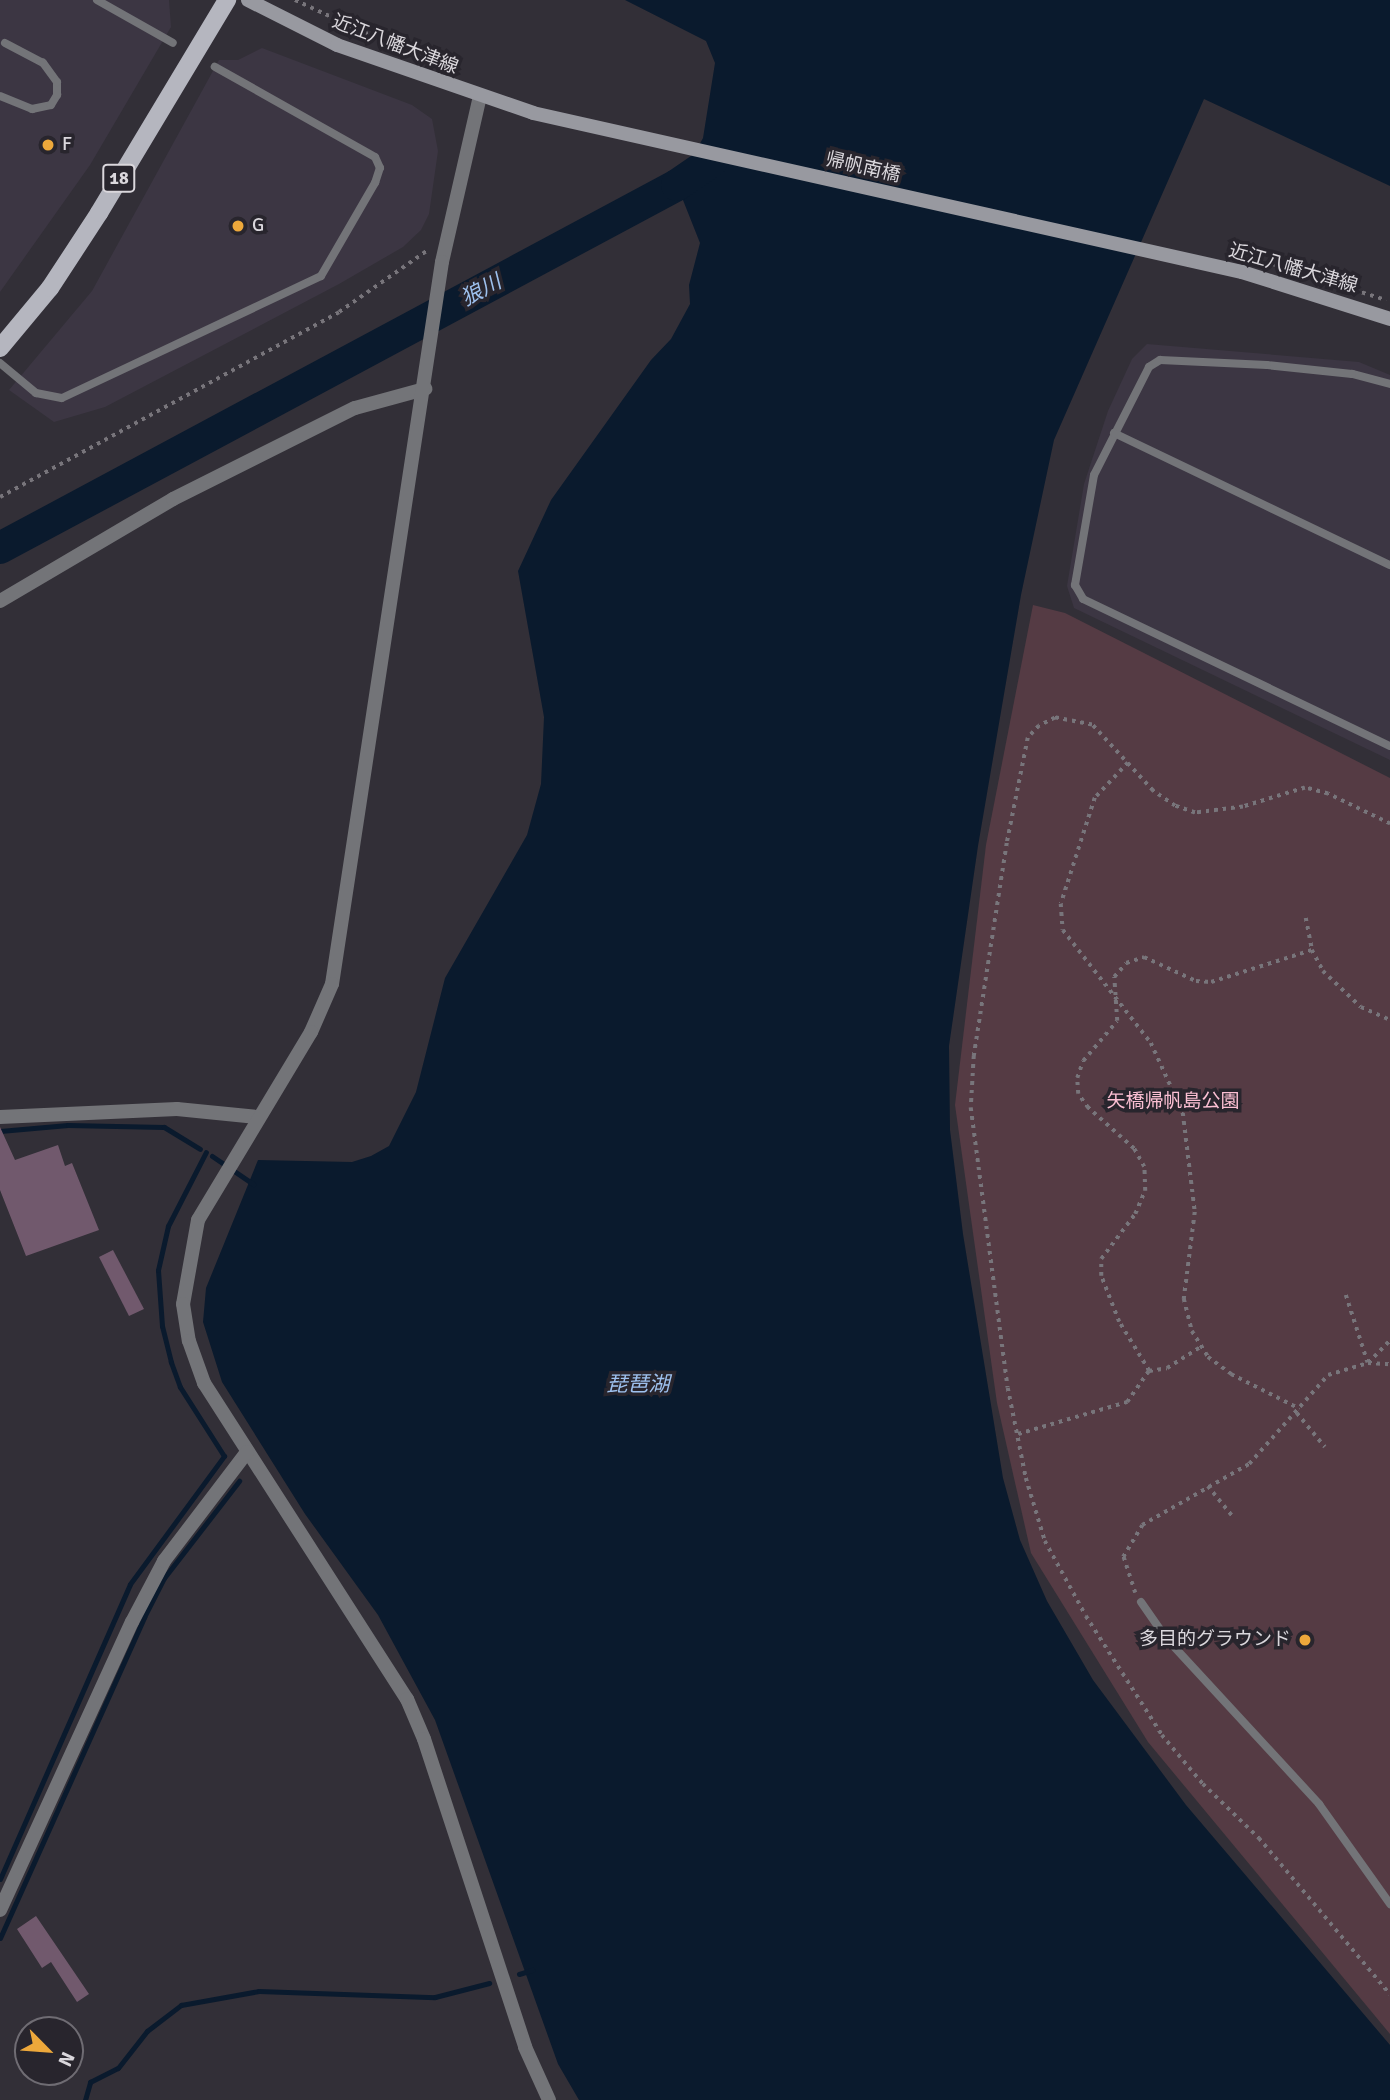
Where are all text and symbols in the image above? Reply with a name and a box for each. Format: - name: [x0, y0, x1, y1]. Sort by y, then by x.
- street label: 近江八幡大津線: [329, 11, 461, 79]
- place label: F: [62, 134, 72, 156]
- marker: F: [40, 137, 56, 153]
- street label: 帰帆南橋: [823, 148, 903, 188]
- road number: 18: [102, 163, 136, 192]
- place label: G: [252, 215, 264, 237]
- marker: G: [230, 218, 246, 234]
- street label: 近江八幡大津線: [1226, 240, 1360, 298]
- water label: 狼川: [457, 269, 505, 311]
- park label: 矢橋帰帆島公園: [1107, 1091, 1239, 1113]
- water label: 琵琶湖: [607, 1371, 669, 1397]
- place label: 多目的グラウンド: [1139, 1629, 1291, 1651]
- marker: 多目的グラウンド: [1297, 1632, 1313, 1648]
- north arrow: [14, 2016, 84, 2086]
- text: N: [53, 2048, 80, 2070]

